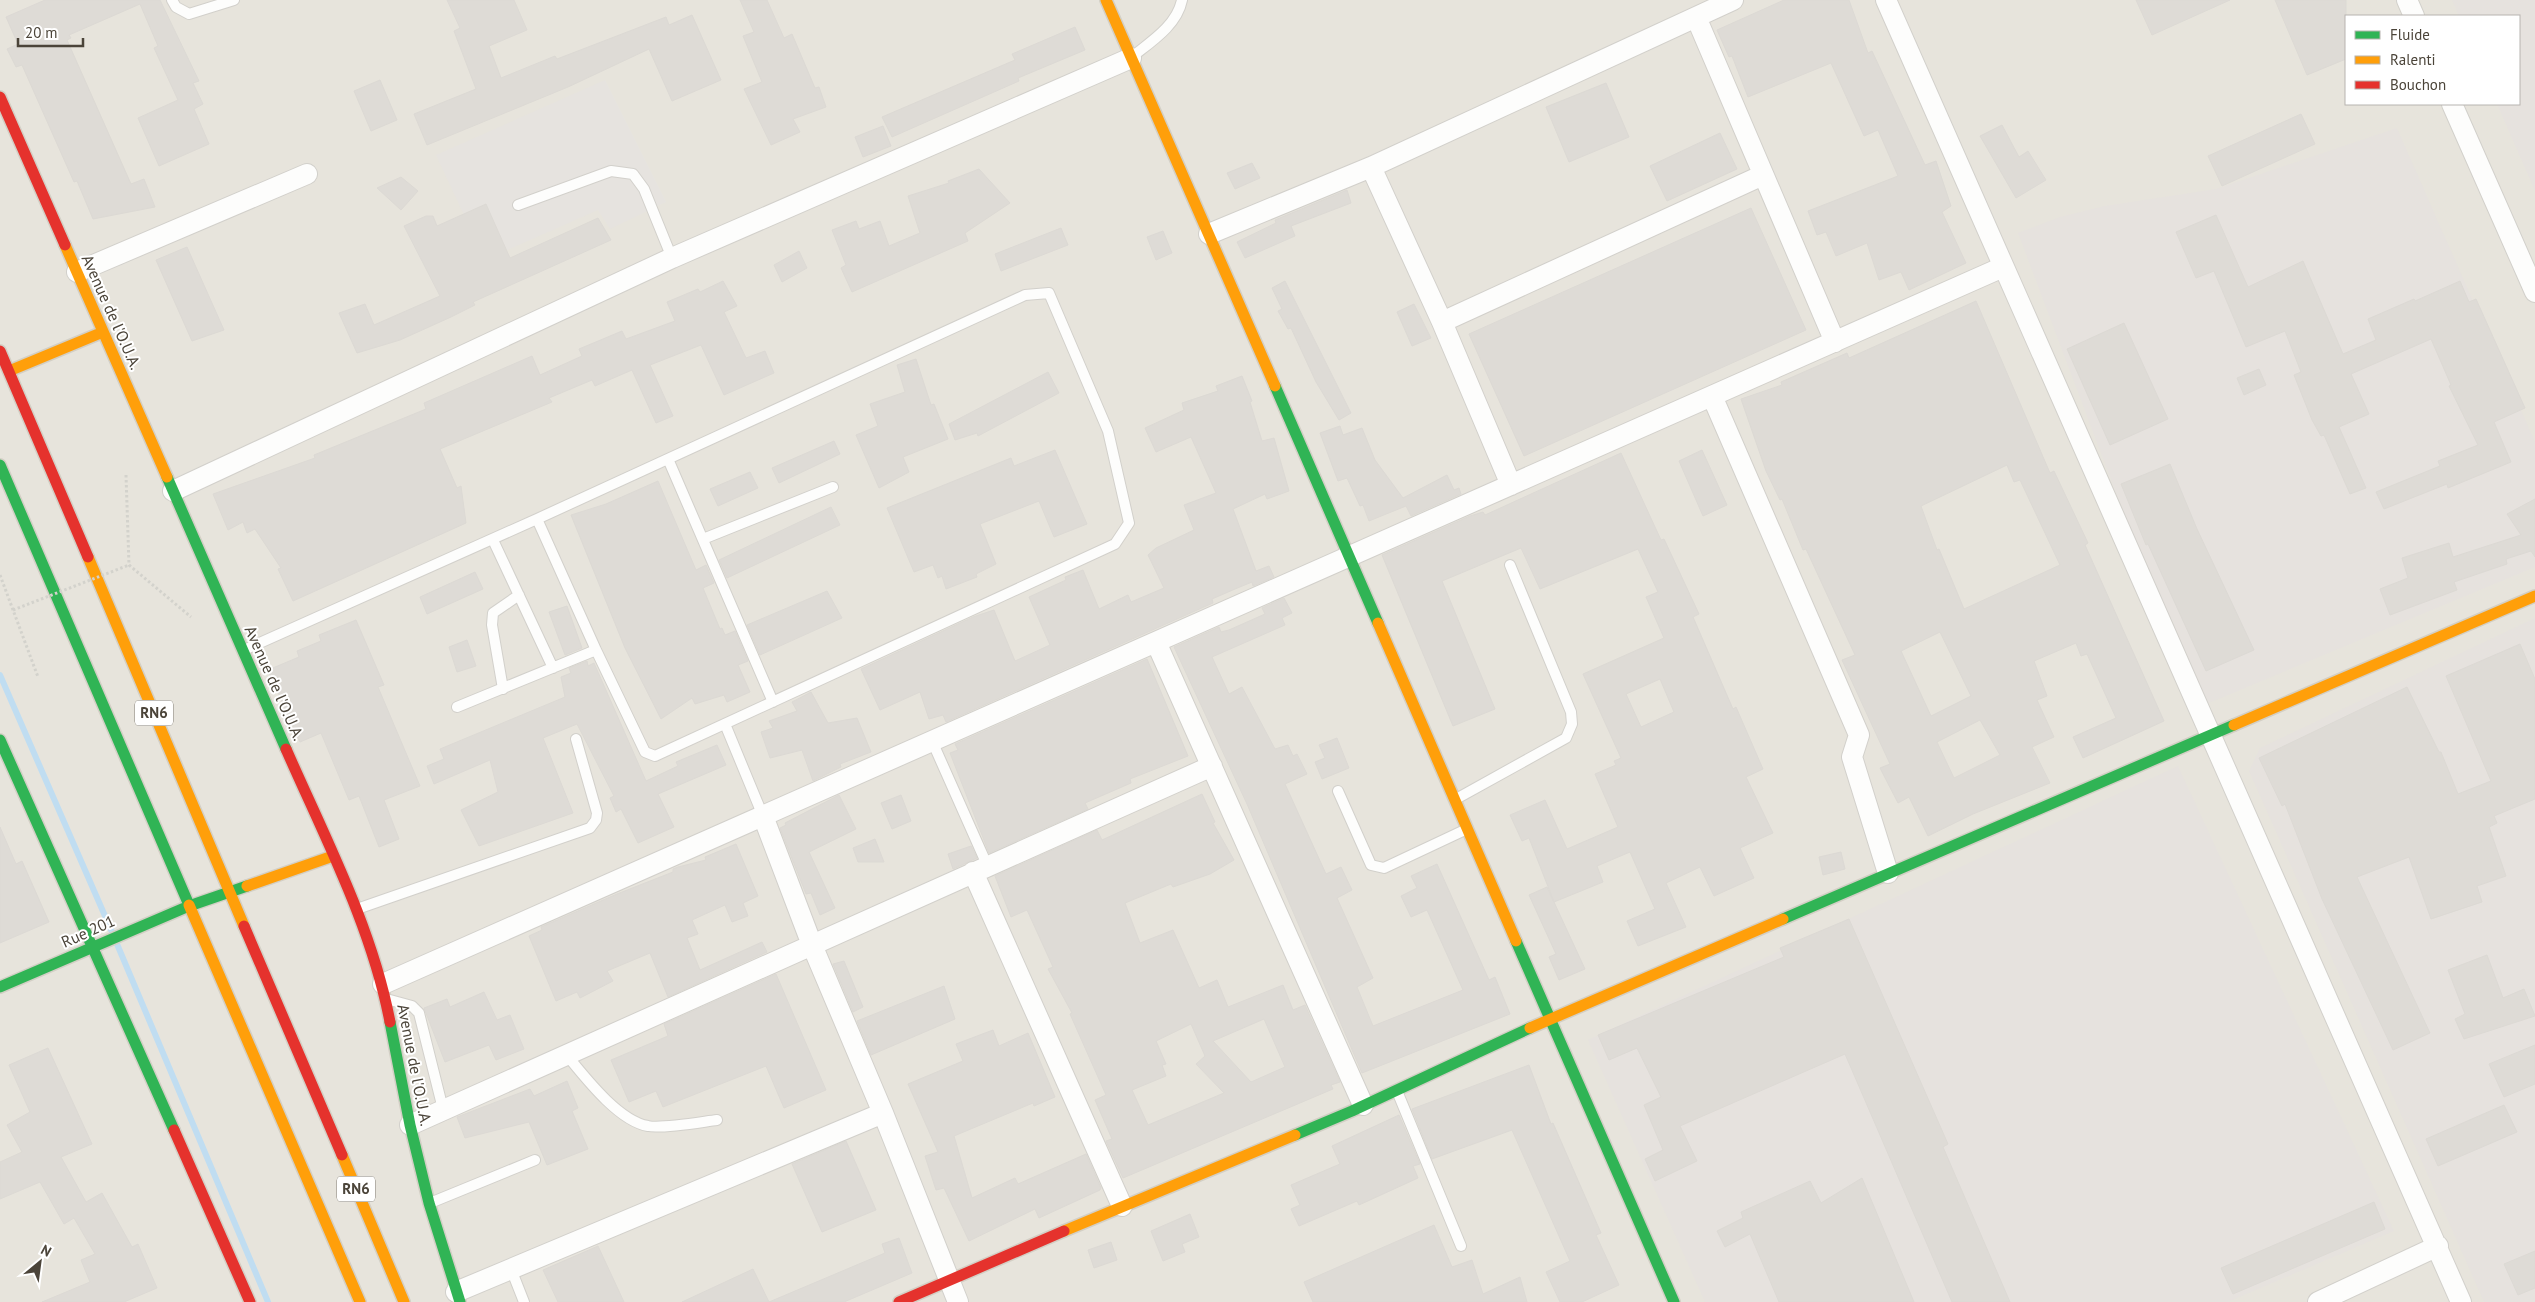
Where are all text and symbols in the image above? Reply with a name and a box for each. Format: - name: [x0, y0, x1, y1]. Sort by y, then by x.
- scale bar: [18, 15, 82, 47]
- legend: [2345, 15, 2520, 105]
- text: 20 m: [25, 23, 58, 42]
- text: Fluide: [2390, 25, 2430, 44]
- text: Ralenti: [2390, 50, 2436, 69]
- text: Bouchon: [2390, 75, 2446, 94]
- street label: Avenue de l'O.U.A.: [78, 251, 146, 373]
- street label: Avenue de l'O.U.A.: [241, 622, 309, 744]
- road number: RN6: [135, 700, 173, 726]
- street label: Rue 201: [58, 910, 118, 952]
- street label: Avenue de l'O.U.A.: [393, 1002, 437, 1128]
- road number: RN6: [337, 1176, 375, 1202]
- north arrow: [15, 1237, 65, 1287]
- text: N: [38, 1241, 55, 1261]

